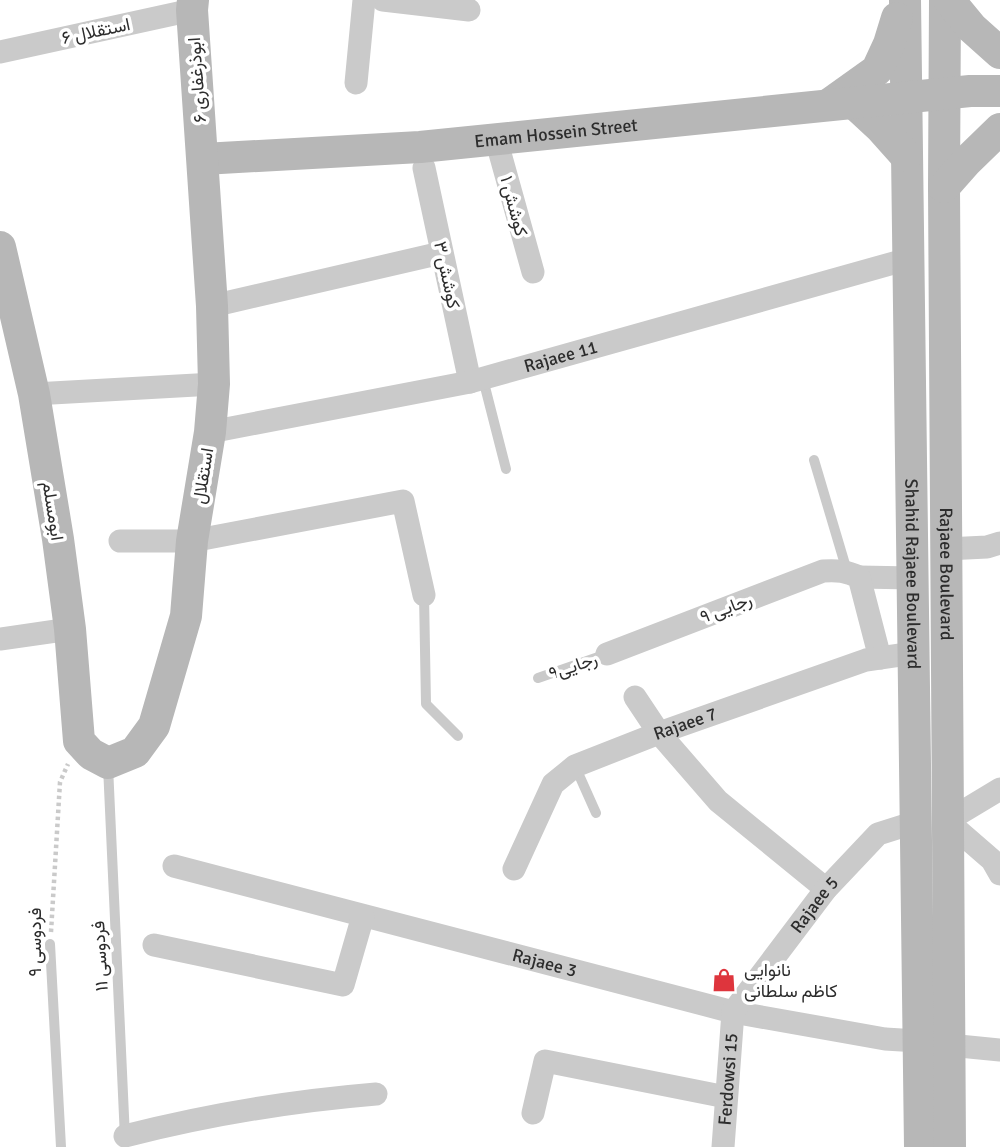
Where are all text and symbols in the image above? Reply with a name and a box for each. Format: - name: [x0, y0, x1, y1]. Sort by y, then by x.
- street label: استقلال ۶: [60, 13, 132, 49]
- street label: ابوذرغفاری ۶: [183, 37, 211, 123]
- street label: Emam Hossein Street: [473, 114, 639, 152]
- street label: کوشش ۱: [495, 173, 533, 239]
- street label: کوشش ۳: [429, 239, 465, 311]
- street label: Rajaee 11: [521, 336, 600, 377]
- street label: استقلال: [188, 446, 218, 506]
- street label: Shahid Rajaee Boulevard: [900, 479, 925, 669]
- street label: ابومسلم: [36, 480, 69, 542]
- street label: Rajaee Boulevard: [935, 507, 958, 641]
- street label: رجایی ۹: [697, 588, 755, 628]
- street label: رجایی۹: [546, 647, 600, 685]
- street label: Rajaee 7: [651, 702, 720, 745]
- street label: Rajaee 5: [786, 872, 843, 937]
- street label: فردوسی ۹: [24, 908, 46, 976]
- street label: فردوسی ۱۱: [87, 920, 113, 992]
- street label: Rajaee 3: [510, 944, 579, 982]
- place label: نانوایی کاظم سلطانی: [744, 959, 837, 1003]
- shop icon: نانوایی کاظم سلطانی: [710, 966, 738, 994]
- street label: Ferdowsi 15: [714, 1032, 742, 1126]

